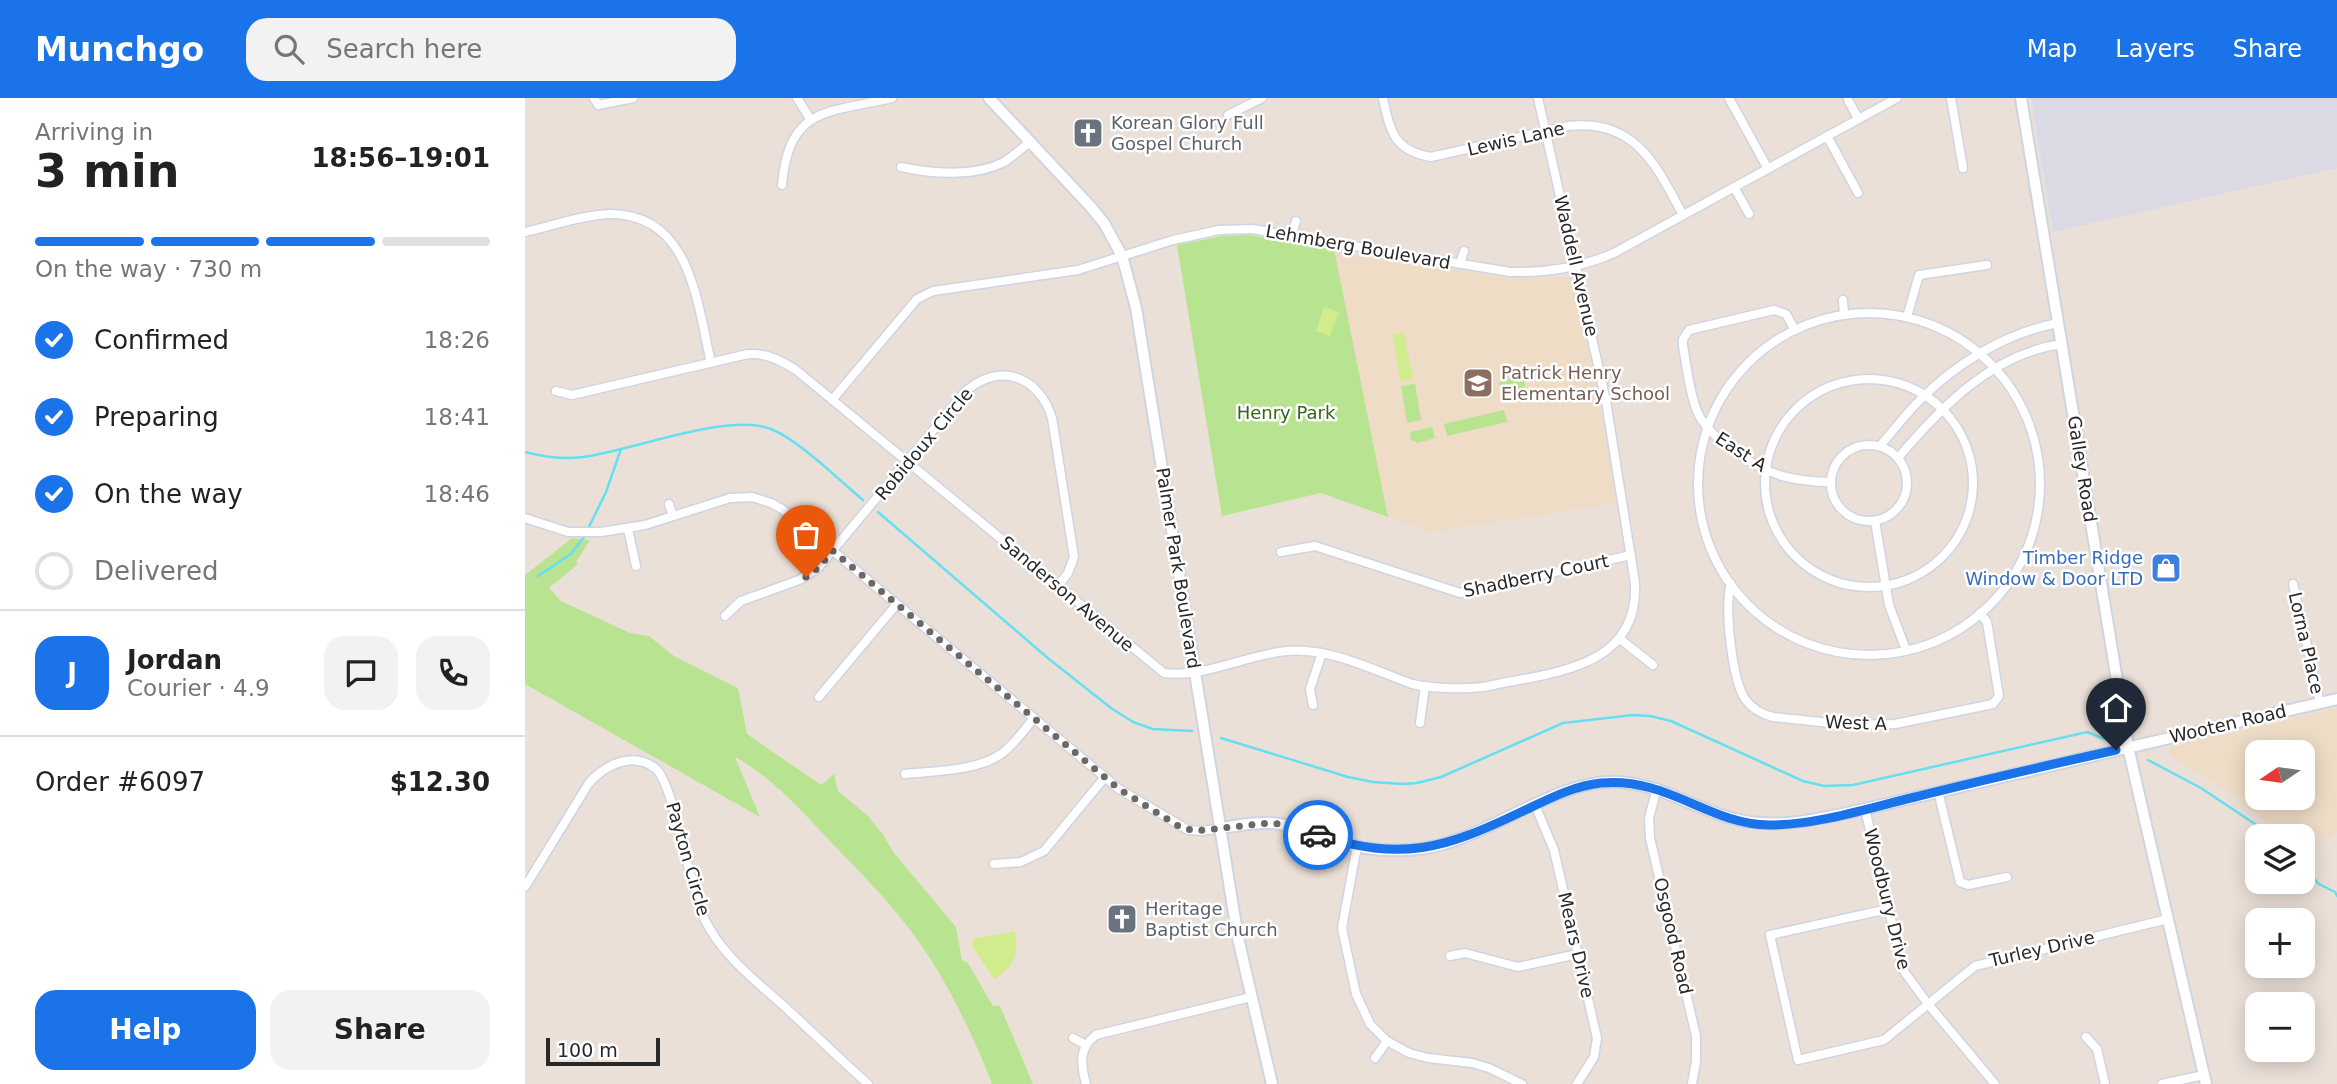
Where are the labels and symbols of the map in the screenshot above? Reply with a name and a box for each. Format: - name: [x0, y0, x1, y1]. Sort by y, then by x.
- place label: Korean Glory Full Gospel Church: [1111, 112, 1264, 154]
- church icon: Korean Glory Full Gospel Church: [1071, 116, 1105, 150]
- street label: Lewis Lane: [1465, 117, 1567, 160]
- street label: Waddell Avenue: [1550, 193, 1603, 339]
- street label: Lehmberg Boulevard: [1264, 220, 1452, 273]
- place label: Patrick Henry Elementary School: [1501, 362, 1670, 404]
- school or university icon: Patrick Henry Elementary School: [1461, 366, 1495, 400]
- street label: Robidoux Circle: [871, 383, 977, 504]
- park label: Henry Park: [1237, 402, 1336, 423]
- street label: Galley Road: [2064, 414, 2101, 524]
- street label: East A: [1712, 427, 1771, 476]
- street label: Palmer Park Boulevard: [1152, 466, 1205, 670]
- pin: [776, 505, 836, 577]
- street label: Sanderson Avenue: [996, 532, 1138, 656]
- place label: Timber Ridge Window & Door LTD: [1965, 547, 2143, 589]
- street label: Shadberry Court: [1461, 550, 1611, 601]
- shop icon: Timber Ridge Window & Door LTD: [2149, 551, 2183, 585]
- street label: Lorna Place: [2285, 590, 2328, 696]
- pin: [2086, 678, 2146, 750]
- street label: Wooten Road: [2167, 700, 2288, 747]
- street label: West A: [1825, 711, 1888, 734]
- north arrow: [2245, 740, 2315, 810]
- street label: Payton Circle: [662, 800, 715, 918]
- courier: [1283, 800, 1353, 870]
- street label: Woodbury Drive: [1860, 826, 1915, 972]
- street label: Osgood Road: [1650, 875, 1697, 996]
- street label: Mears Drive: [1554, 890, 1599, 1000]
- place label: Heritage Baptist Church: [1145, 898, 1278, 940]
- church icon: Heritage Baptist Church: [1105, 902, 1139, 936]
- street label: Turley Drive: [1986, 926, 2097, 971]
- scale bar: [546, 1035, 660, 1067]

